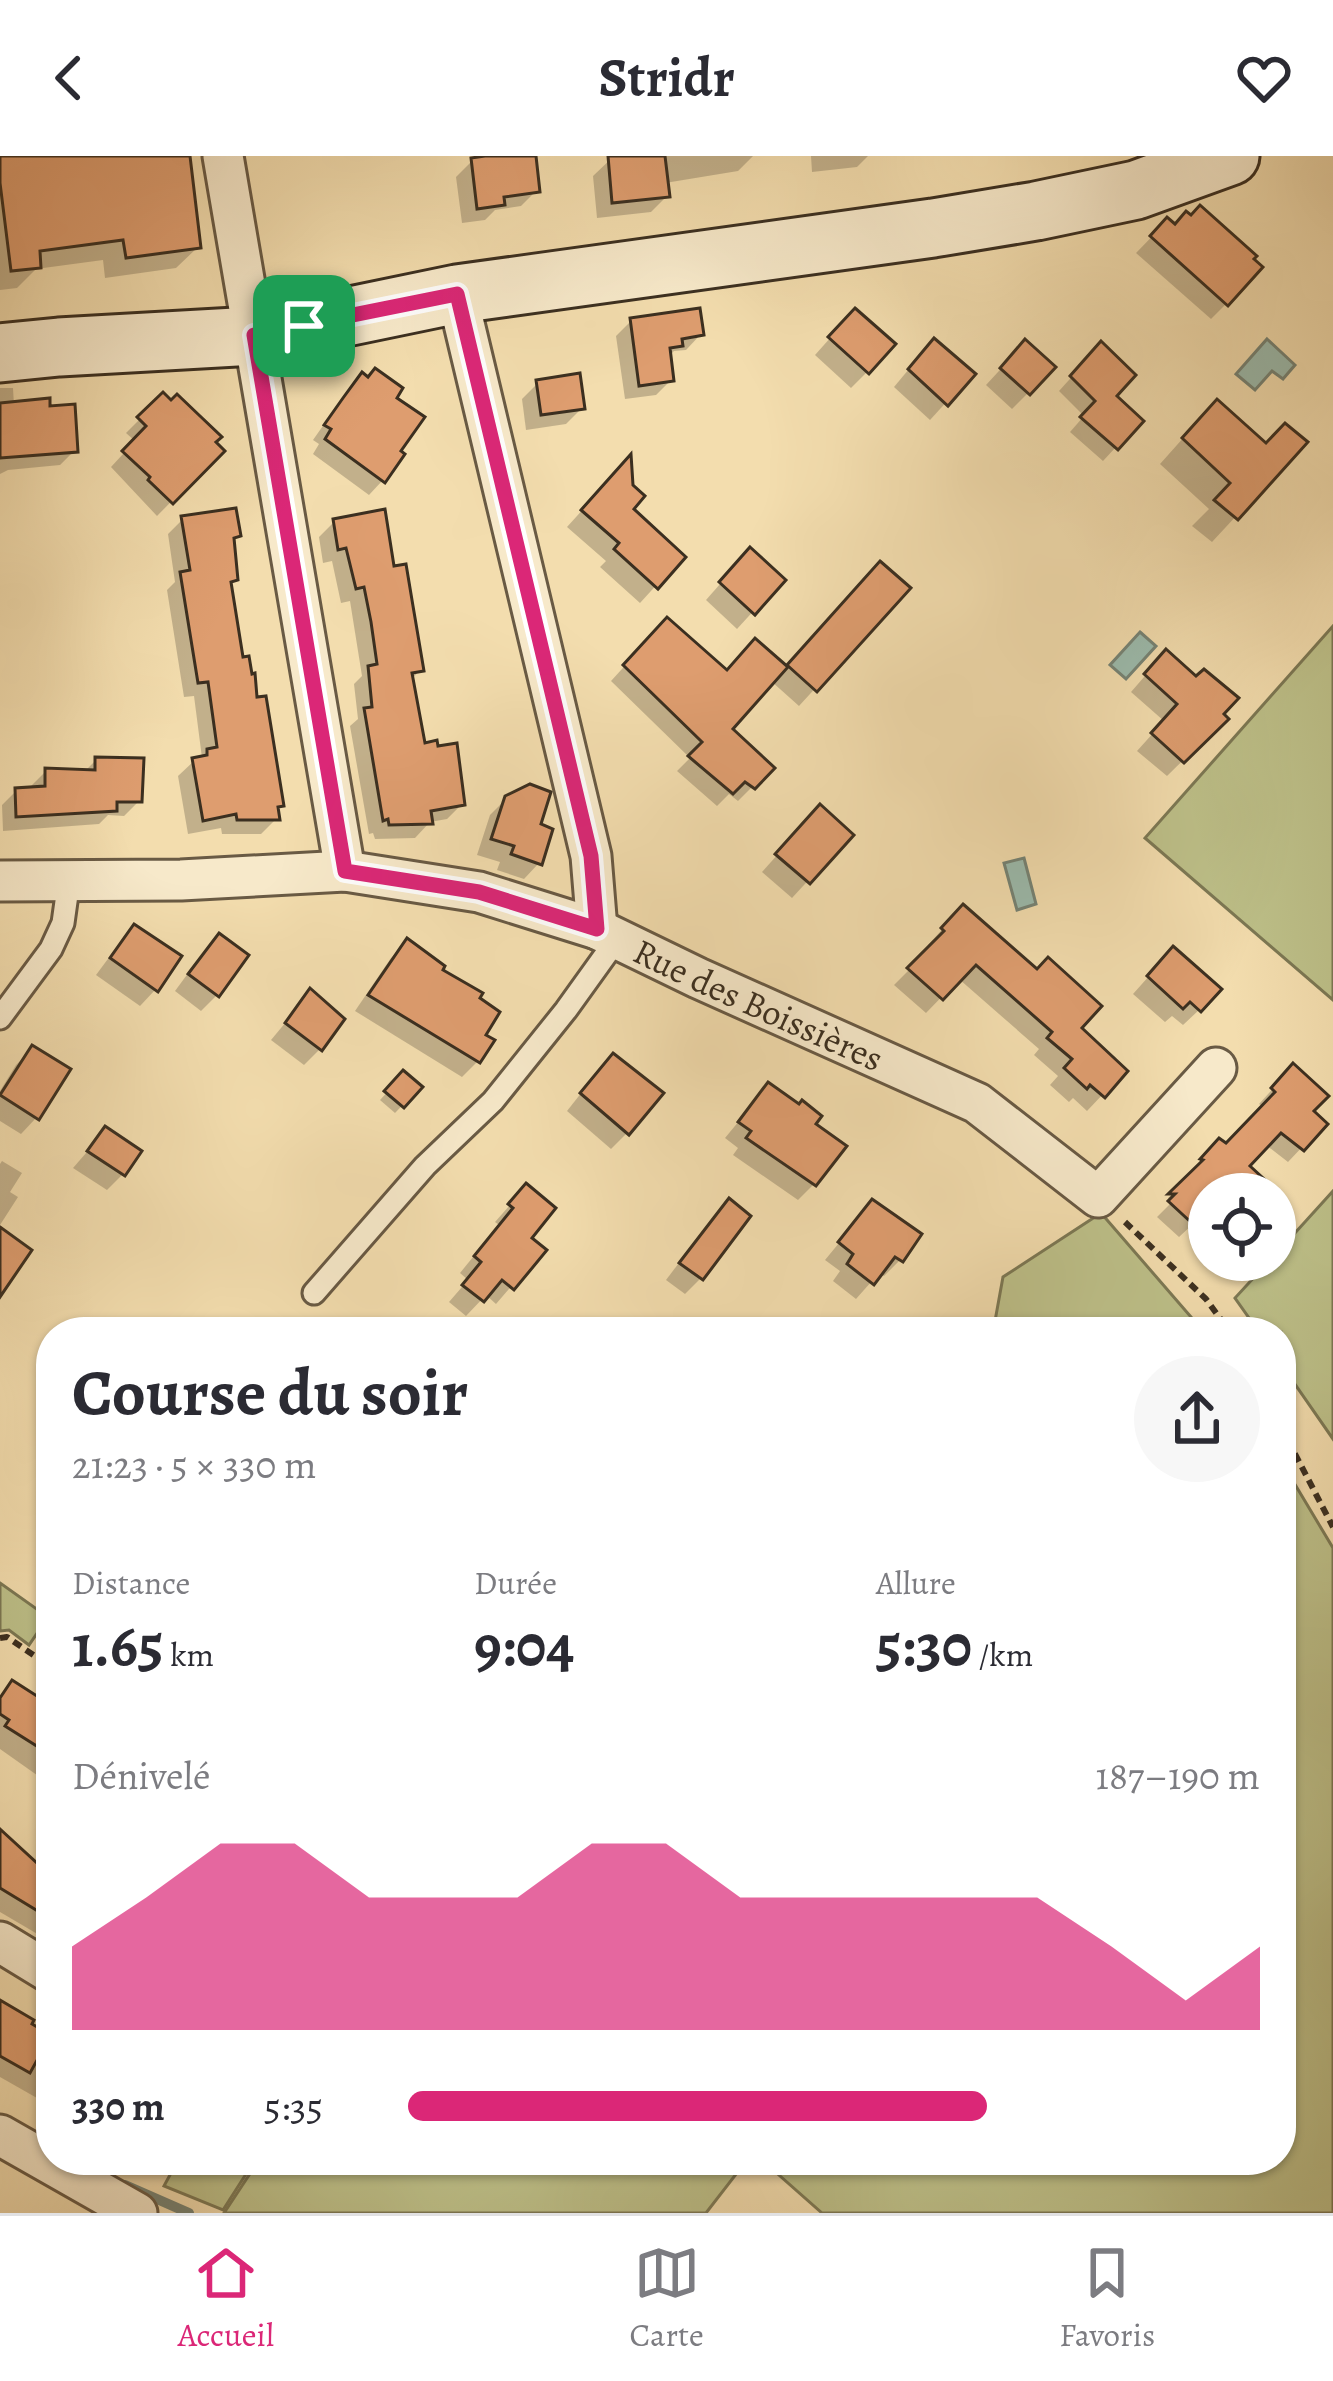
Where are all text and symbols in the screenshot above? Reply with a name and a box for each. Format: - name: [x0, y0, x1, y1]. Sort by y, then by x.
- text: Stridr: [598, 41, 735, 115]
- icon: back: [36, 45, 102, 111]
- icon: heart: [1231, 45, 1297, 111]
- pin: [253, 275, 355, 377]
- icon: arrive: [271, 293, 337, 359]
- street label: Rue des Boissières: [625, 927, 891, 1083]
- map controls: [1188, 1173, 1296, 1281]
- button: locate: [1188, 1173, 1296, 1281]
- text: Course du soir: [72, 1348, 468, 1438]
- button: share: [1134, 1356, 1260, 1482]
- text: 21:23 · 5 × 330 m: [72, 1438, 316, 1491]
- text: Distance: [72, 1560, 190, 1605]
- text: Durée: [474, 1560, 557, 1605]
- text: Allure: [876, 1560, 956, 1605]
- text: 1.65: [72, 1605, 164, 1687]
- text: 9:04: [474, 1605, 574, 1687]
- text: 5:30: [876, 1605, 972, 1687]
- text: km: [164, 1632, 214, 1677]
- text: /km: [972, 1632, 1033, 1677]
- text: Dénivelé: [72, 1749, 210, 1802]
- text: 187–190 m: [1096, 1749, 1260, 1802]
- text: 330 m: [72, 2080, 165, 2133]
- text: 5:35: [264, 2080, 323, 2133]
- tab: Accueil: [178, 2240, 274, 2357]
- tab: Carte: [629, 2240, 704, 2357]
- tab: Favoris: [1059, 2240, 1155, 2357]

